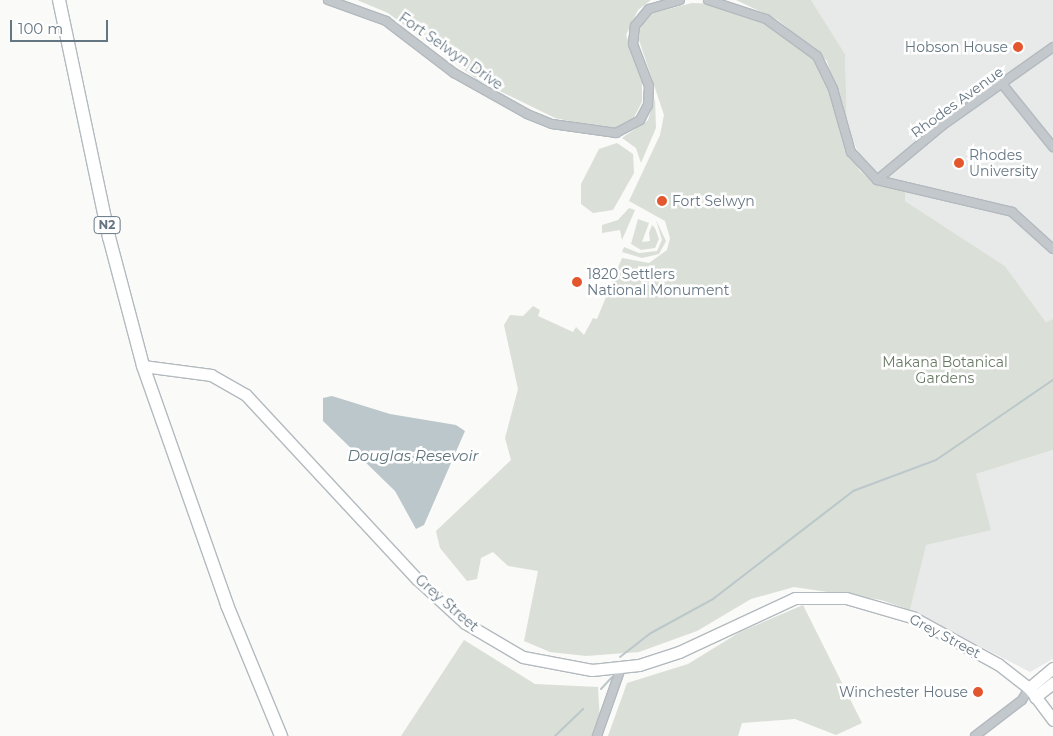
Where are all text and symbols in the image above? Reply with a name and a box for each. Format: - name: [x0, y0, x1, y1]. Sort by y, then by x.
- street label: Fort Selwyn Drive: [396, 9, 506, 93]
- scale bar: [12, 10, 110, 42]
- text: 100 m: [18, 19, 63, 38]
- place label: Hobson House: [905, 39, 1008, 55]
- marker: Hobson House: [1012, 41, 1024, 53]
- street label: Rhodes Avenue: [908, 63, 1006, 141]
- place label: Rhodes University: [969, 147, 1038, 180]
- marker: Rhodes University: [953, 157, 965, 169]
- place label: Fort Selwyn: [672, 193, 755, 209]
- marker: Fort Selwyn: [656, 195, 668, 207]
- road number: N2: [93, 216, 121, 234]
- place label: 1820 Settlers National Monument: [587, 266, 730, 298]
- marker: 1820 Settlers National Monument: [571, 276, 583, 288]
- park label: Makana Botanical Gardens: [882, 354, 1008, 387]
- water label: Douglas Resevoir: [347, 447, 479, 465]
- street label: Grey Street: [412, 571, 482, 635]
- street label: Grey Street: [907, 610, 983, 662]
- place label: Winchester House: [839, 684, 968, 700]
- marker: Winchester House: [972, 686, 984, 698]

